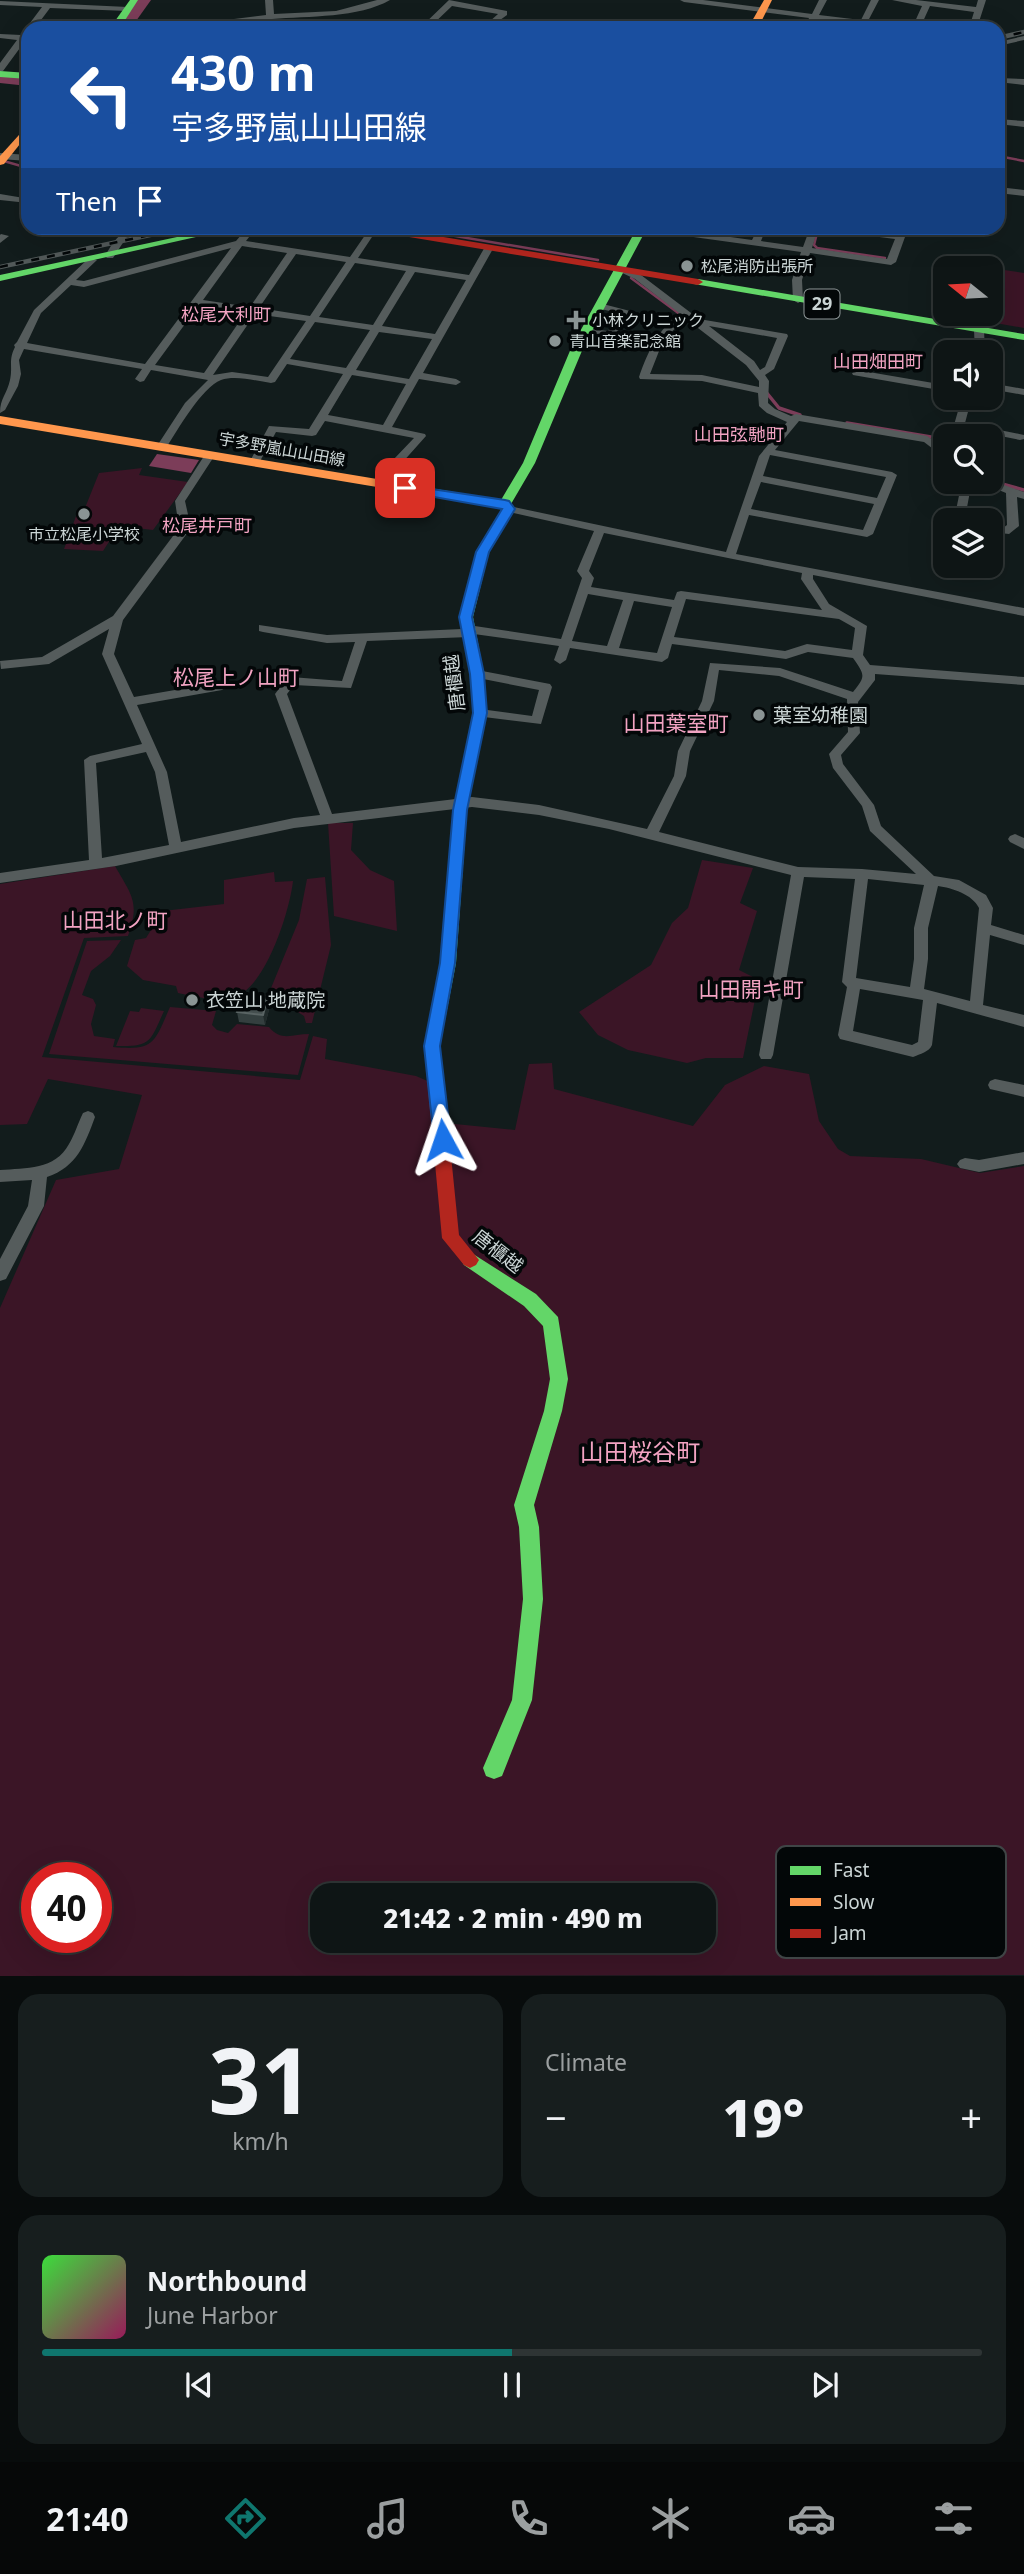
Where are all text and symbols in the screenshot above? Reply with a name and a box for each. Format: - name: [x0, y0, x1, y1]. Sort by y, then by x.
- text: 430 m: [171, 39, 316, 105]
- icon: left: [56, 49, 147, 140]
- text: 宇多野嵐山山田線: [171, 105, 427, 148]
- icon: arrive: [131, 182, 169, 220]
- text: Then: [56, 183, 117, 219]
- place label: 松尾消防出張所: [701, 255, 813, 277]
- north arrow: [933, 256, 1003, 326]
- map controls: [933, 256, 1003, 578]
- marker: 松尾消防出張所: [679, 258, 695, 274]
- road number: 29: [804, 290, 840, 318]
- district label: 松尾大利町: [181, 302, 271, 326]
- place label: 小林クリニック: [592, 309, 704, 331]
- marker: 小林クリニック: [566, 310, 586, 330]
- place label: 青山音楽記念館: [569, 330, 681, 352]
- marker: 青山音楽記念館: [547, 333, 563, 349]
- button: sound: [933, 340, 1003, 410]
- district label: 山田畑田町: [833, 349, 923, 373]
- district label: 山田弦馳町: [694, 422, 784, 446]
- button: search: [933, 424, 1003, 494]
- street label: 宇多野嵐山山田線: [217, 427, 347, 471]
- pin: [375, 458, 435, 518]
- icon: arrive: [386, 469, 424, 507]
- marker: 市立松尾小学校: [76, 506, 92, 522]
- button: layers: [933, 508, 1003, 578]
- district label: 松尾井戸町: [162, 513, 252, 537]
- place label: 市立松尾小学校: [28, 523, 140, 545]
- street label: 唐櫃越: [438, 653, 470, 713]
- district label: 松尾上ノ山町: [173, 663, 299, 691]
- place label: 葉室幼稚園: [773, 702, 868, 728]
- marker: 葉室幼稚園: [751, 707, 767, 723]
- district label: 山田葉室町: [624, 709, 729, 737]
- district label: 山田北ノ町: [63, 906, 168, 934]
- district label: 山田開キ町: [699, 975, 804, 1003]
- place label: 衣笠山 地蔵院: [206, 987, 325, 1013]
- marker: 衣笠山 地蔵院: [184, 992, 200, 1008]
- position arrow: [406, 1103, 480, 1177]
- street label: 唐櫃越: [468, 1223, 528, 1279]
- district label: 山田桜谷町: [580, 1435, 700, 1468]
- legend: [776, 1846, 1006, 1958]
- text: Fast: [833, 1857, 870, 1883]
- speed limit sign: 40: [21, 1862, 112, 1953]
- text: Slow: [833, 1889, 874, 1915]
- text: 21:42 · 2 min · 490 m: [383, 1900, 643, 1936]
- text: Jam: [831, 1920, 867, 1946]
- text: 31: [208, 2017, 313, 2141]
- text: Climate: [545, 2046, 627, 2078]
- text: 19°: [722, 2081, 805, 2152]
- text: −: [545, 2091, 567, 2143]
- text: +: [960, 2091, 982, 2143]
- text: km/h: [232, 2125, 289, 2157]
- text: Northbound: [147, 2263, 307, 2299]
- text: June Harbor: [147, 2299, 278, 2331]
- icon: previous: [180, 2366, 218, 2404]
- icon: pause: [493, 2366, 531, 2404]
- icon: next: [806, 2366, 844, 2404]
- icon: directions: [221, 2494, 270, 2543]
- icon: music: [363, 2494, 412, 2543]
- icon: phone: [504, 2494, 553, 2543]
- icon: climate: [646, 2494, 695, 2543]
- icon: car: [787, 2494, 836, 2543]
- icon: filters: [929, 2494, 978, 2543]
- text: 21:40: [46, 2497, 128, 2540]

